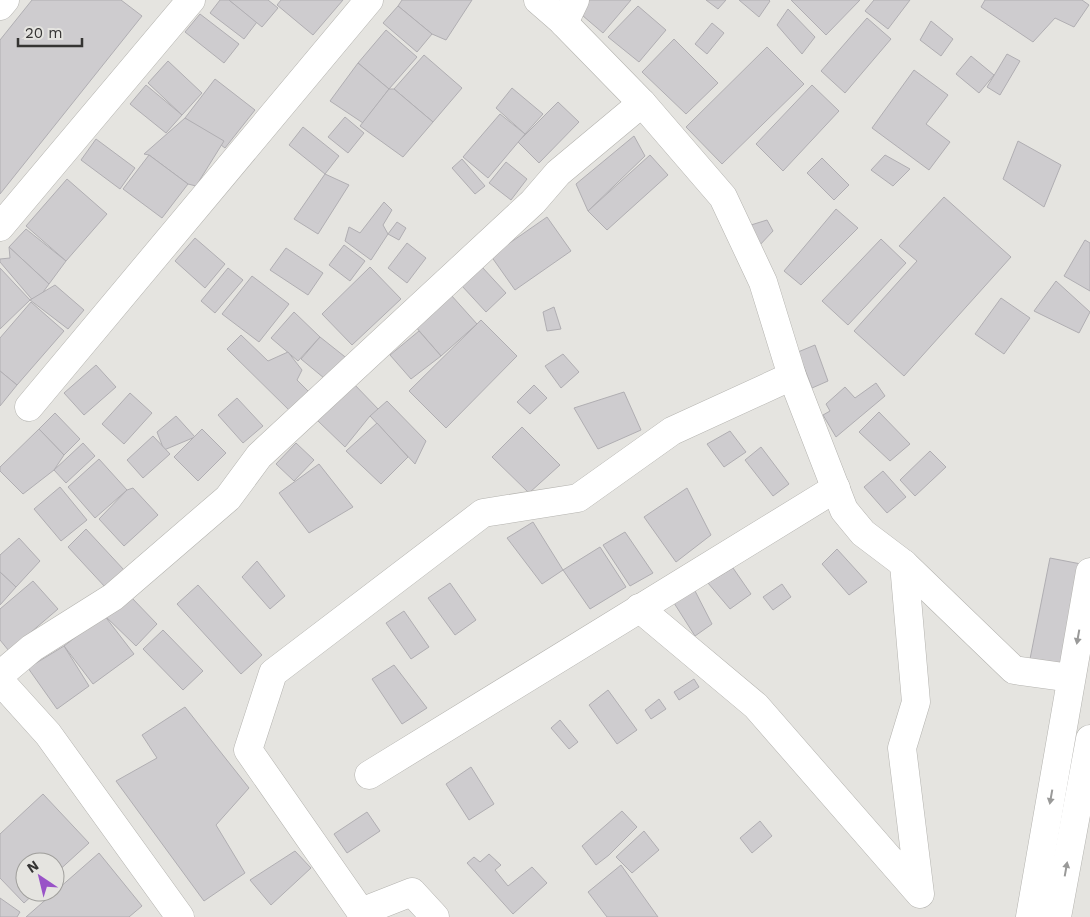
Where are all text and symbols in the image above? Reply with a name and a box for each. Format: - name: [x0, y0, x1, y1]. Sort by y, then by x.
- scale bar: [18, 15, 81, 47]
- text: 20 m: [25, 24, 63, 42]
- one-way arrow: [1074, 630, 1082, 646]
- one-way arrow: [1046, 790, 1054, 806]
- north arrow: [15, 852, 65, 902]
- text: N: [24, 857, 41, 876]
- one-way arrow: [1062, 861, 1070, 877]

